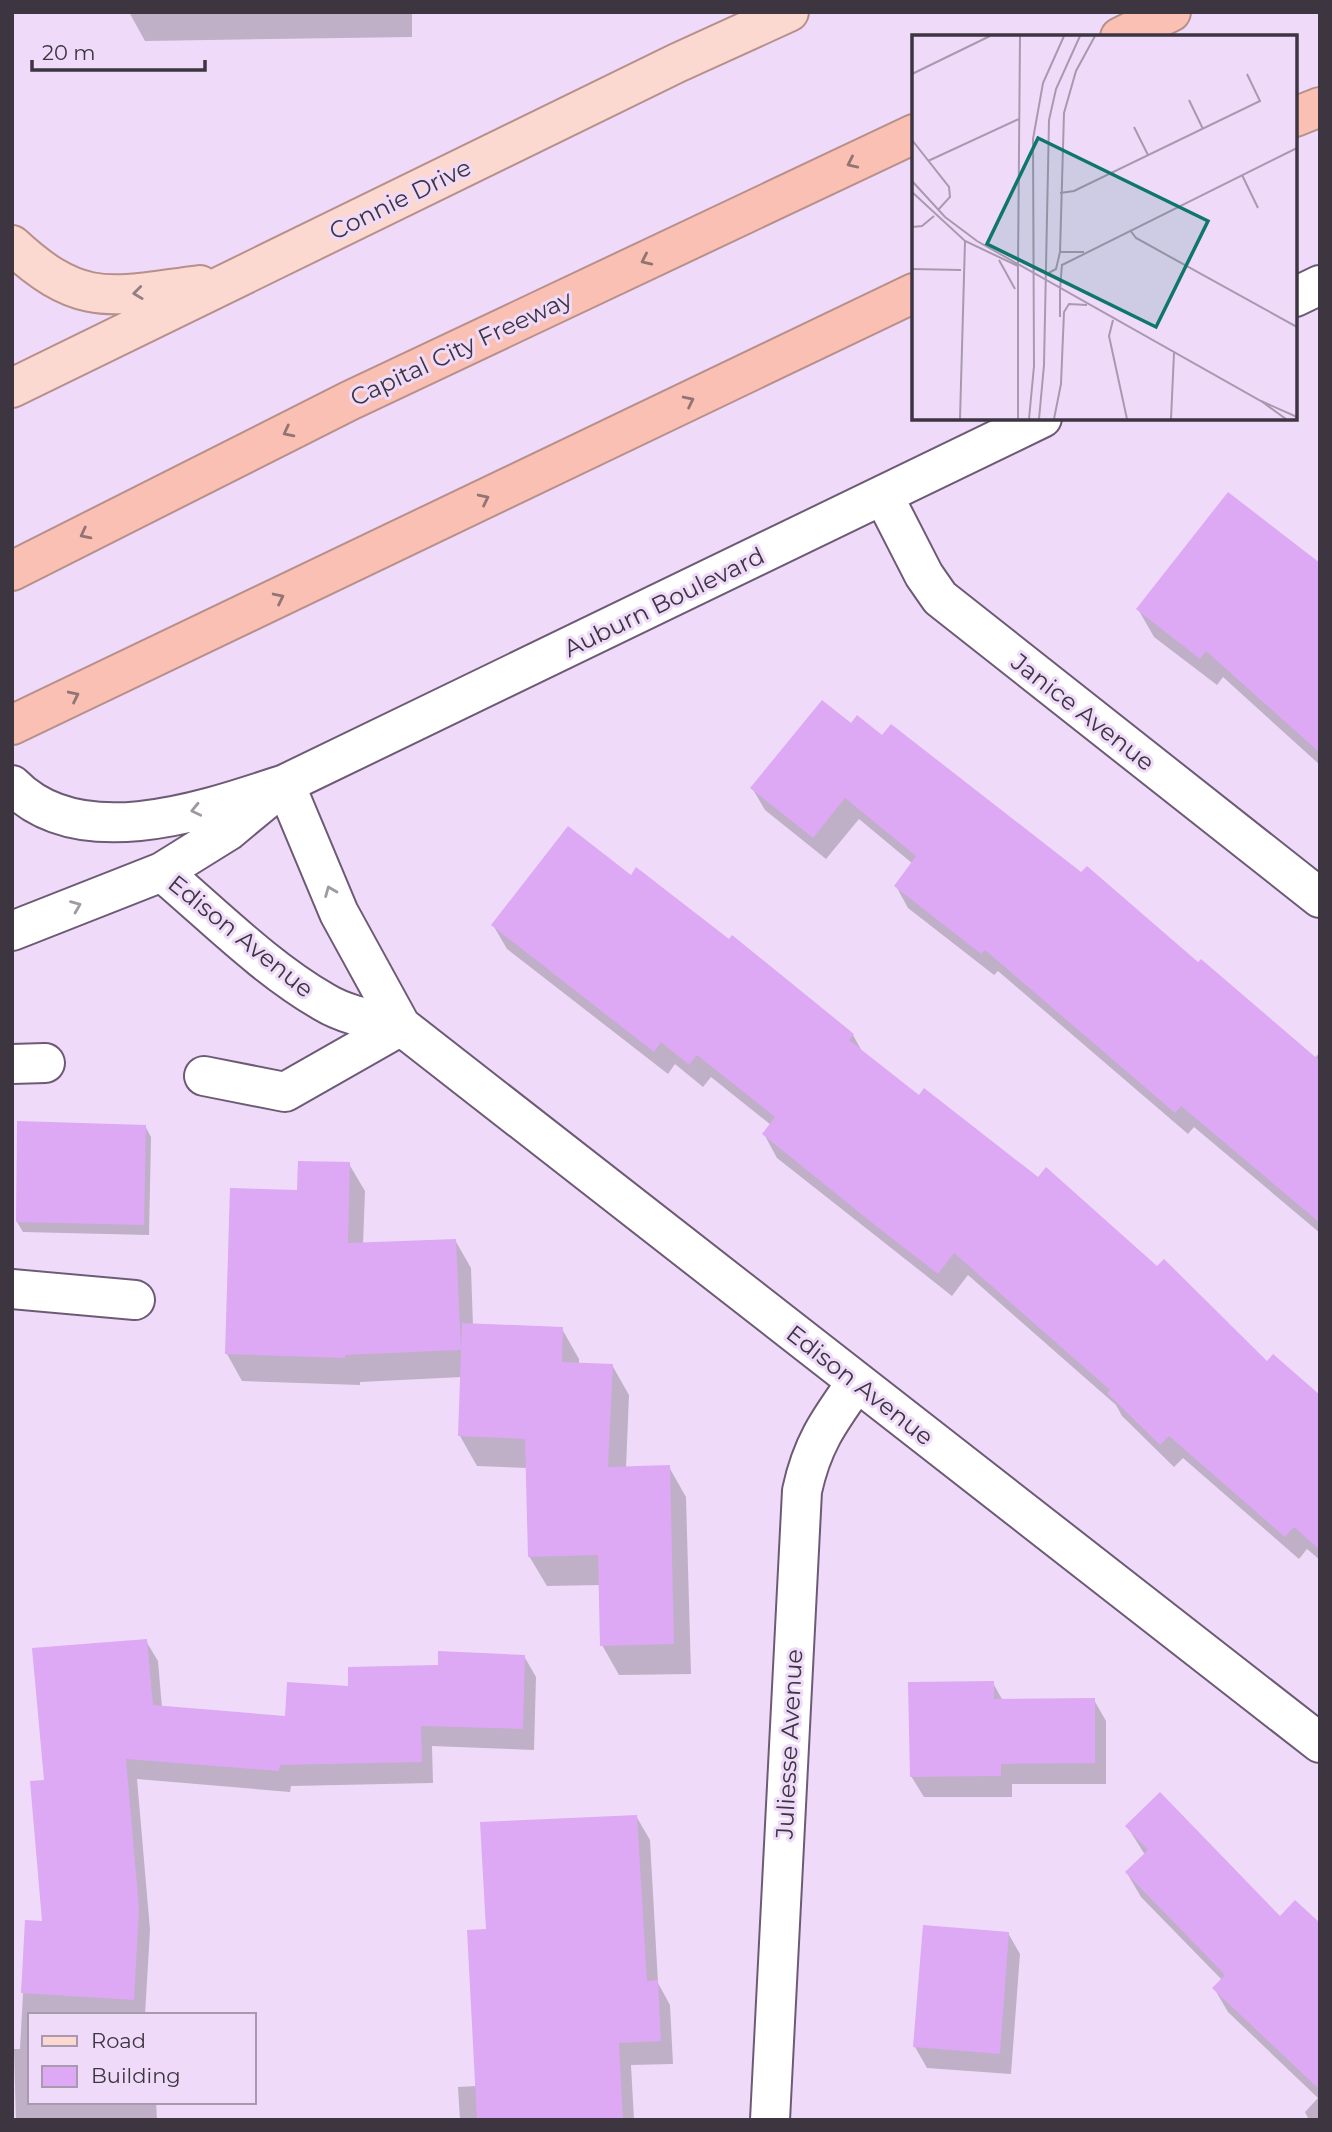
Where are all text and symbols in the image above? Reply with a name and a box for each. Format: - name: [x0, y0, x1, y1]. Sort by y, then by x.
- scale bar: [32, 28, 205, 72]
- inset map: [912, 35, 1297, 420]
- text: 20 m: [42, 40, 96, 65]
- street label: Connie Drive: [324, 152, 476, 246]
- one-way arrow: [847, 155, 859, 169]
- one-way arrow: [641, 252, 653, 266]
- street label: Capital City Freeway: [345, 284, 577, 412]
- one-way arrow: [132, 285, 144, 300]
- one-way arrow: [682, 395, 694, 409]
- one-way arrow: [283, 423, 295, 437]
- one-way arrow: [477, 493, 489, 507]
- one-way arrow: [80, 526, 92, 540]
- street label: Auburn Boulevard: [559, 541, 769, 663]
- one-way arrow: [272, 592, 284, 606]
- street label: Janice Avenue: [1005, 647, 1160, 777]
- one-way arrow: [67, 690, 79, 704]
- one-way arrow: [190, 802, 202, 817]
- street label: Edison Avenue: [163, 869, 319, 1003]
- one-way arrow: [325, 885, 339, 897]
- one-way arrow: [69, 901, 81, 915]
- street label: Edison Avenue: [781, 1319, 939, 1451]
- street label: Juliesse Avenue: [769, 1648, 808, 1841]
- legend: [28, 2013, 256, 2104]
- text: Road: [91, 2028, 146, 2053]
- text: Building: [91, 2063, 181, 2088]

